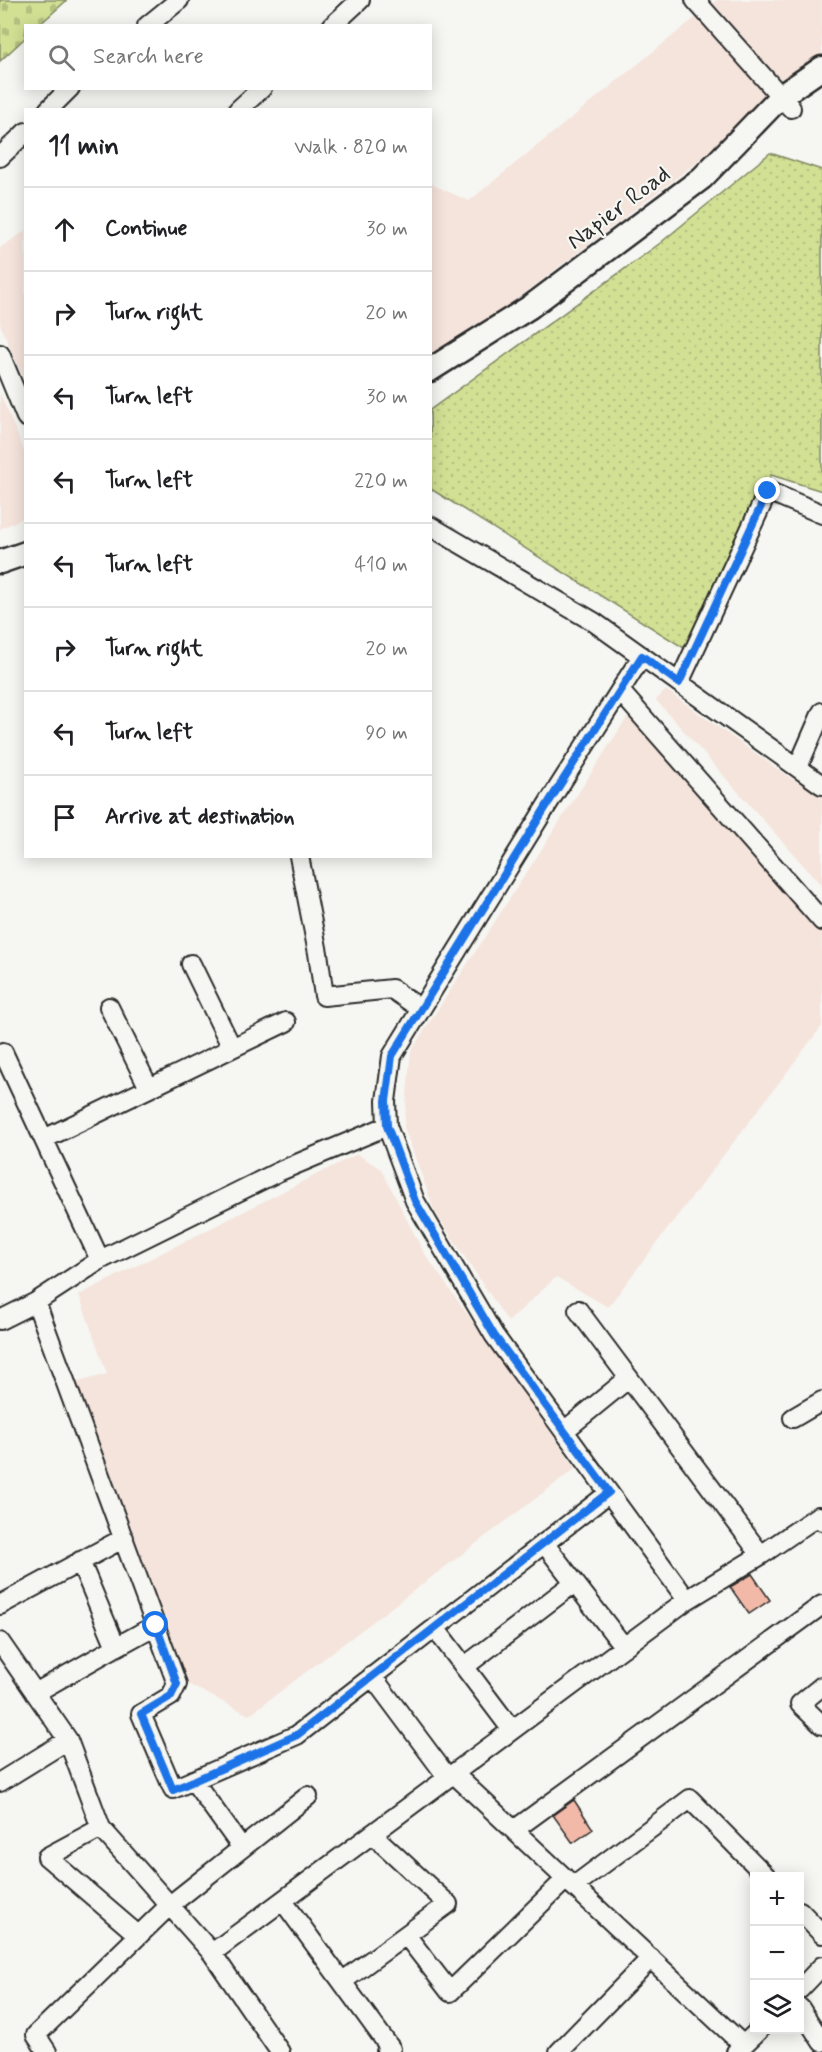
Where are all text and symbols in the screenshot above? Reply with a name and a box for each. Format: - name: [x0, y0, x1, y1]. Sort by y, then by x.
- search box: [24, 24, 432, 90]
- icon: search: [45, 41, 78, 74]
- text: Search here: [93, 43, 204, 71]
- text: 11 min: [48, 130, 119, 164]
- text: Walk · 820 m: [294, 134, 408, 161]
- street label: Napier Road: [561, 159, 677, 257]
- icon: ahead: [48, 213, 81, 246]
- text: Continue: [105, 215, 187, 243]
- text: 30 m: [366, 216, 408, 243]
- icon: right: [48, 297, 81, 330]
- text: Turn right: [105, 299, 203, 327]
- text: 20 m: [365, 300, 408, 327]
- icon: left: [48, 381, 81, 414]
- text: Turn left: [105, 383, 193, 411]
- text: 30 m: [366, 384, 408, 411]
- icon: left: [48, 465, 81, 498]
- text: Turn left: [105, 467, 193, 495]
- text: 220 m: [354, 468, 408, 495]
- route end: [754, 477, 780, 503]
- icon: left: [48, 549, 81, 582]
- text: Turn left: [105, 551, 193, 579]
- text: 410 m: [354, 552, 408, 579]
- icon: right: [48, 633, 81, 666]
- text: Turn right: [105, 635, 203, 663]
- text: 20 m: [365, 636, 408, 663]
- icon: left: [48, 717, 81, 750]
- text: Turn left: [105, 719, 193, 747]
- text: 90 m: [365, 720, 408, 747]
- icon: arrive: [48, 801, 81, 834]
- text: Arrive at destination: [105, 803, 295, 831]
- route start: [142, 1611, 168, 1637]
- map controls: [750, 1872, 804, 2034]
- button: +: [750, 1872, 804, 1926]
- button: −: [750, 1926, 804, 1980]
- button: layers: [750, 1980, 804, 2034]

